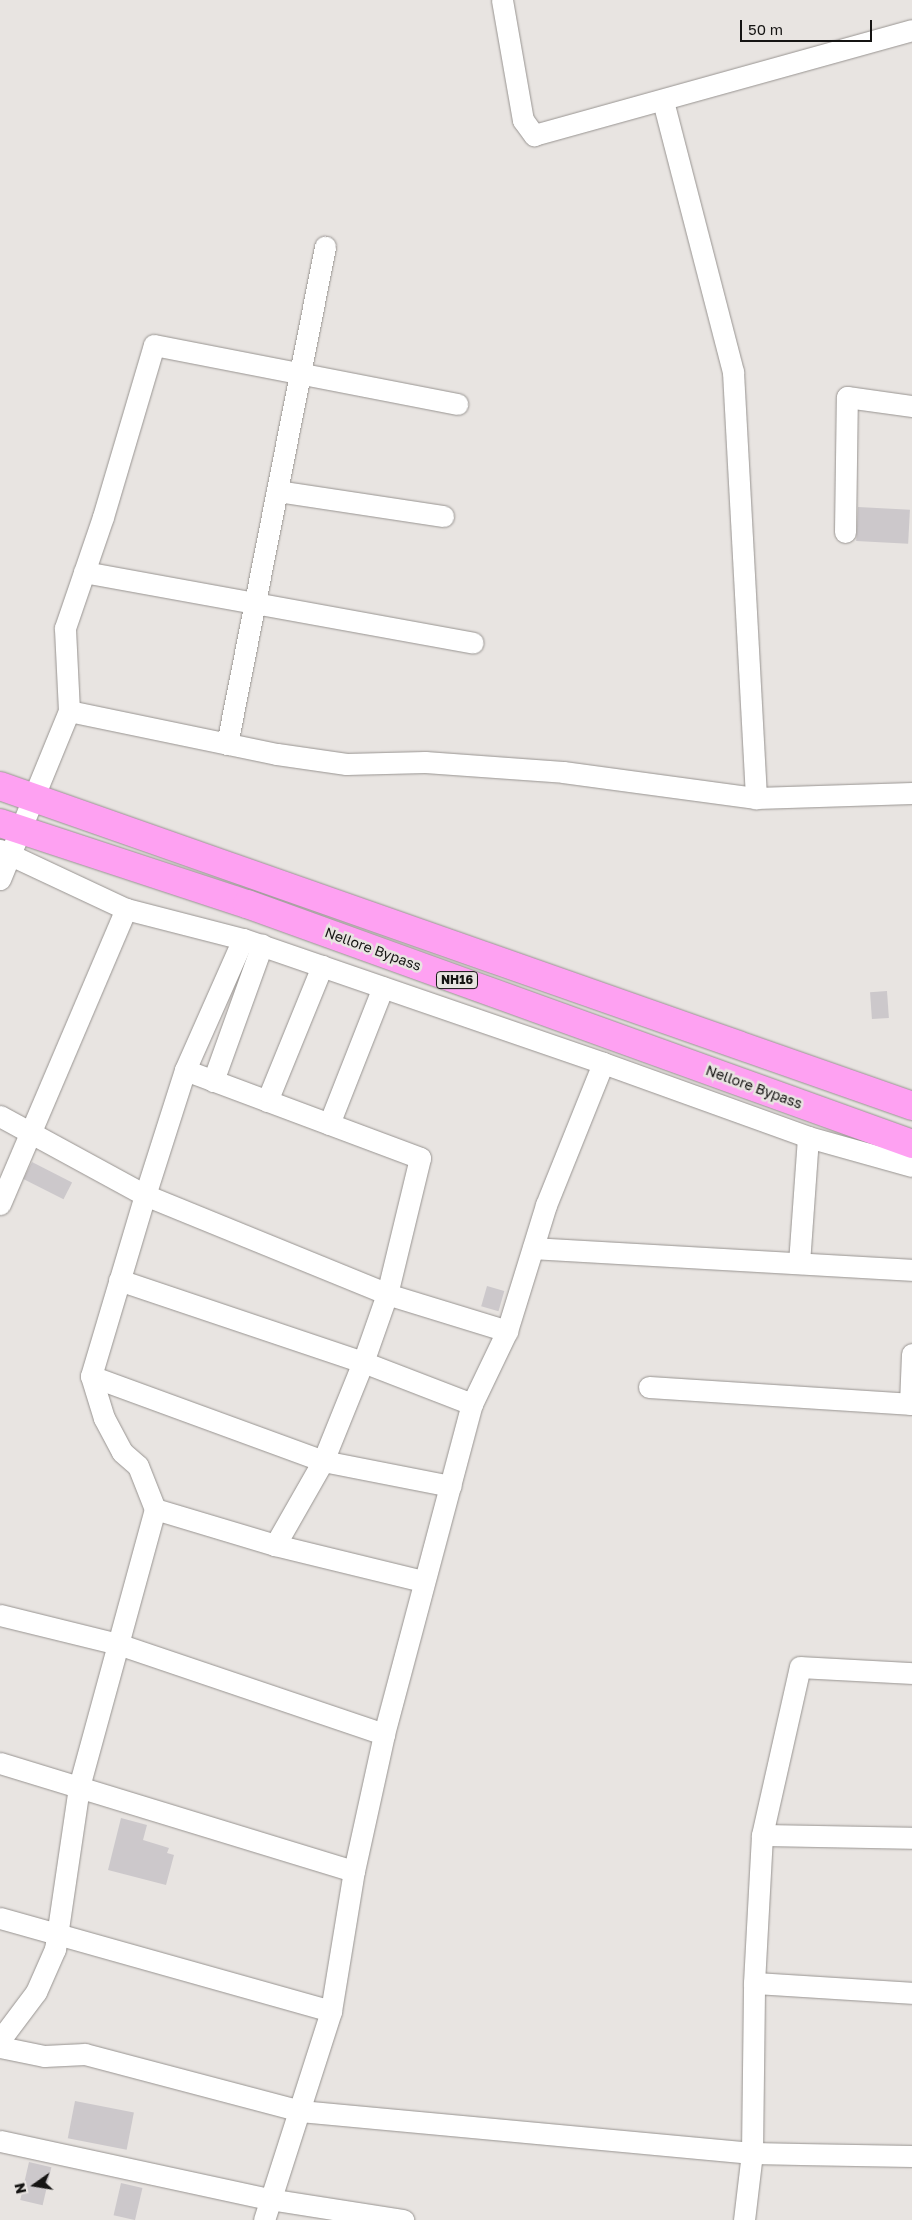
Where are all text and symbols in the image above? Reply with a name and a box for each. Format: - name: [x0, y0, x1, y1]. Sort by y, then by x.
- scale bar: [742, 10, 874, 42]
- text: 50 m: [748, 20, 783, 38]
- street label: Nellore Bypass: [323, 924, 423, 974]
- road number: NH16: [436, 970, 478, 990]
- street label: Nellore Bypass: [704, 1062, 804, 1112]
- north arrow: [10, 2160, 60, 2210]
- text: N: [10, 2181, 29, 2196]

